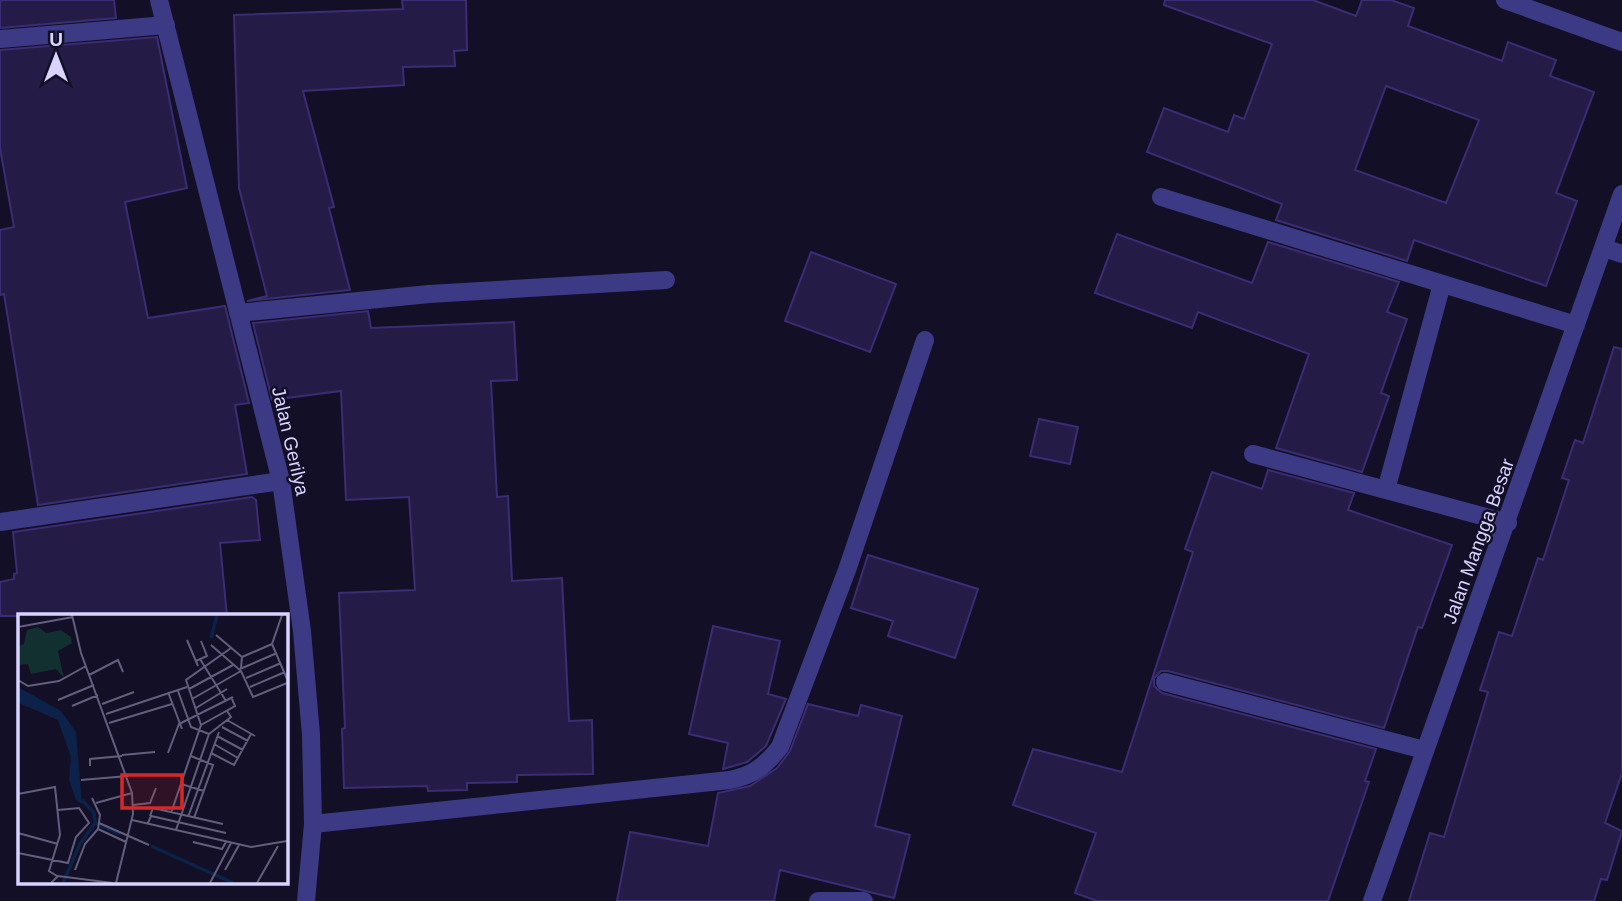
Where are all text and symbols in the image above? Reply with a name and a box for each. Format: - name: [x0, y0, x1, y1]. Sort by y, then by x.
- north arrow: [21, 21, 91, 91]
- text: U: [49, 29, 63, 50]
- street label: Jalan Gerilya: [268, 385, 313, 498]
- street label: Jalan Mangga Besar: [1439, 455, 1518, 627]
- inset map: [18, 614, 287, 884]

